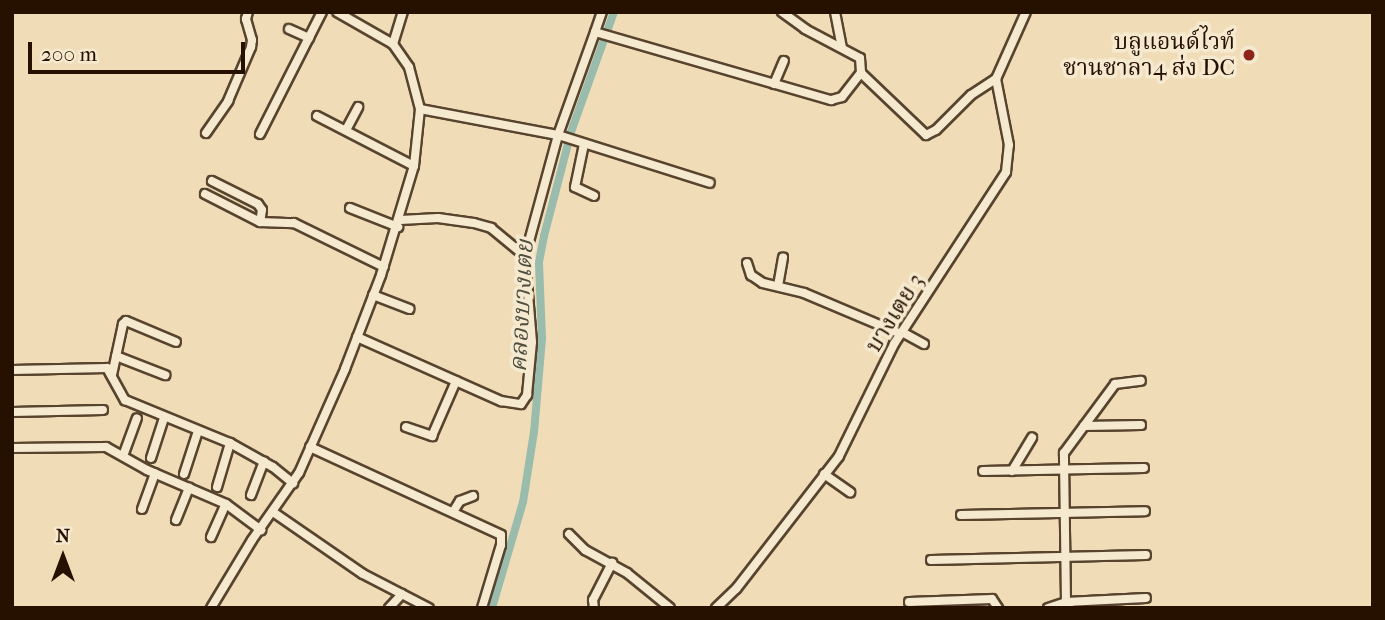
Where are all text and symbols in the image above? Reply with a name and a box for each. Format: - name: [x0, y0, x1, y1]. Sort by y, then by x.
- scale bar: [32, 28, 248, 72]
- place label: บลูแอนด์ไวท์ ชานชาลา4 ส่ง DC: [1063, 28, 1235, 82]
- text: 200 m: [41, 42, 97, 66]
- marker: บลูแอนด์ไวท์ ชานชาลา4 ส่ง DC: [1241, 47, 1257, 63]
- water label: คลองบางเตย: [504, 239, 540, 373]
- street label: บางเตย 3: [860, 268, 930, 358]
- north arrow: [28, 522, 98, 592]
- text: N: [56, 525, 70, 547]

